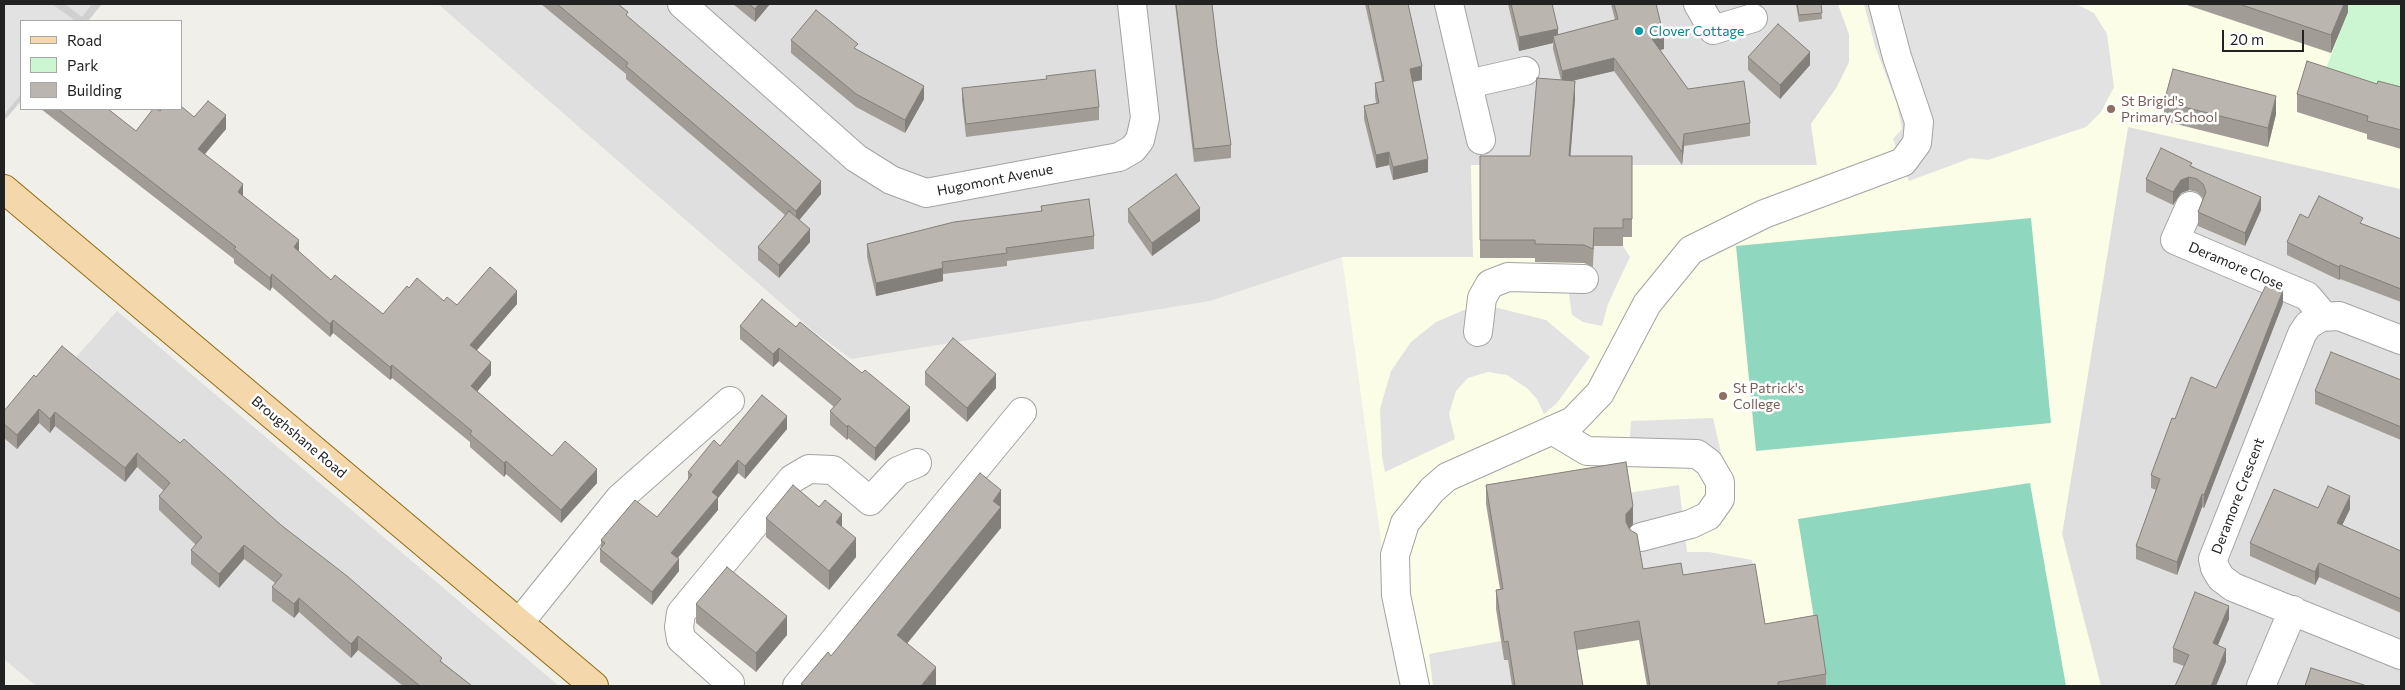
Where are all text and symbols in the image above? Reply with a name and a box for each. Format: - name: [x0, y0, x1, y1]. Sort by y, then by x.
- legend: [20, 20, 182, 110]
- scale bar: [2225, 20, 2308, 52]
- place label: Clover Cottage: [1649, 23, 1744, 39]
- marker: Clover Cottage: [1633, 25, 1645, 37]
- text: 20 m: [2230, 30, 2264, 48]
- text: Road: [67, 31, 102, 49]
- text: Park: [67, 56, 98, 74]
- text: Building: [67, 81, 122, 99]
- place label: St Brigid's Primary School: [2121, 93, 2217, 125]
- marker: St Brigid's Primary School: [2105, 103, 2117, 115]
- street label: Hugomont Avenue: [936, 161, 1054, 199]
- street label: Deramore Close: [2186, 238, 2286, 294]
- place label: St Patrick's College: [1733, 380, 1804, 412]
- marker: St Patrick's College: [1717, 390, 1729, 402]
- street label: Broughshane Road: [248, 392, 350, 482]
- street label: Deramore Crescent: [2208, 435, 2268, 557]

